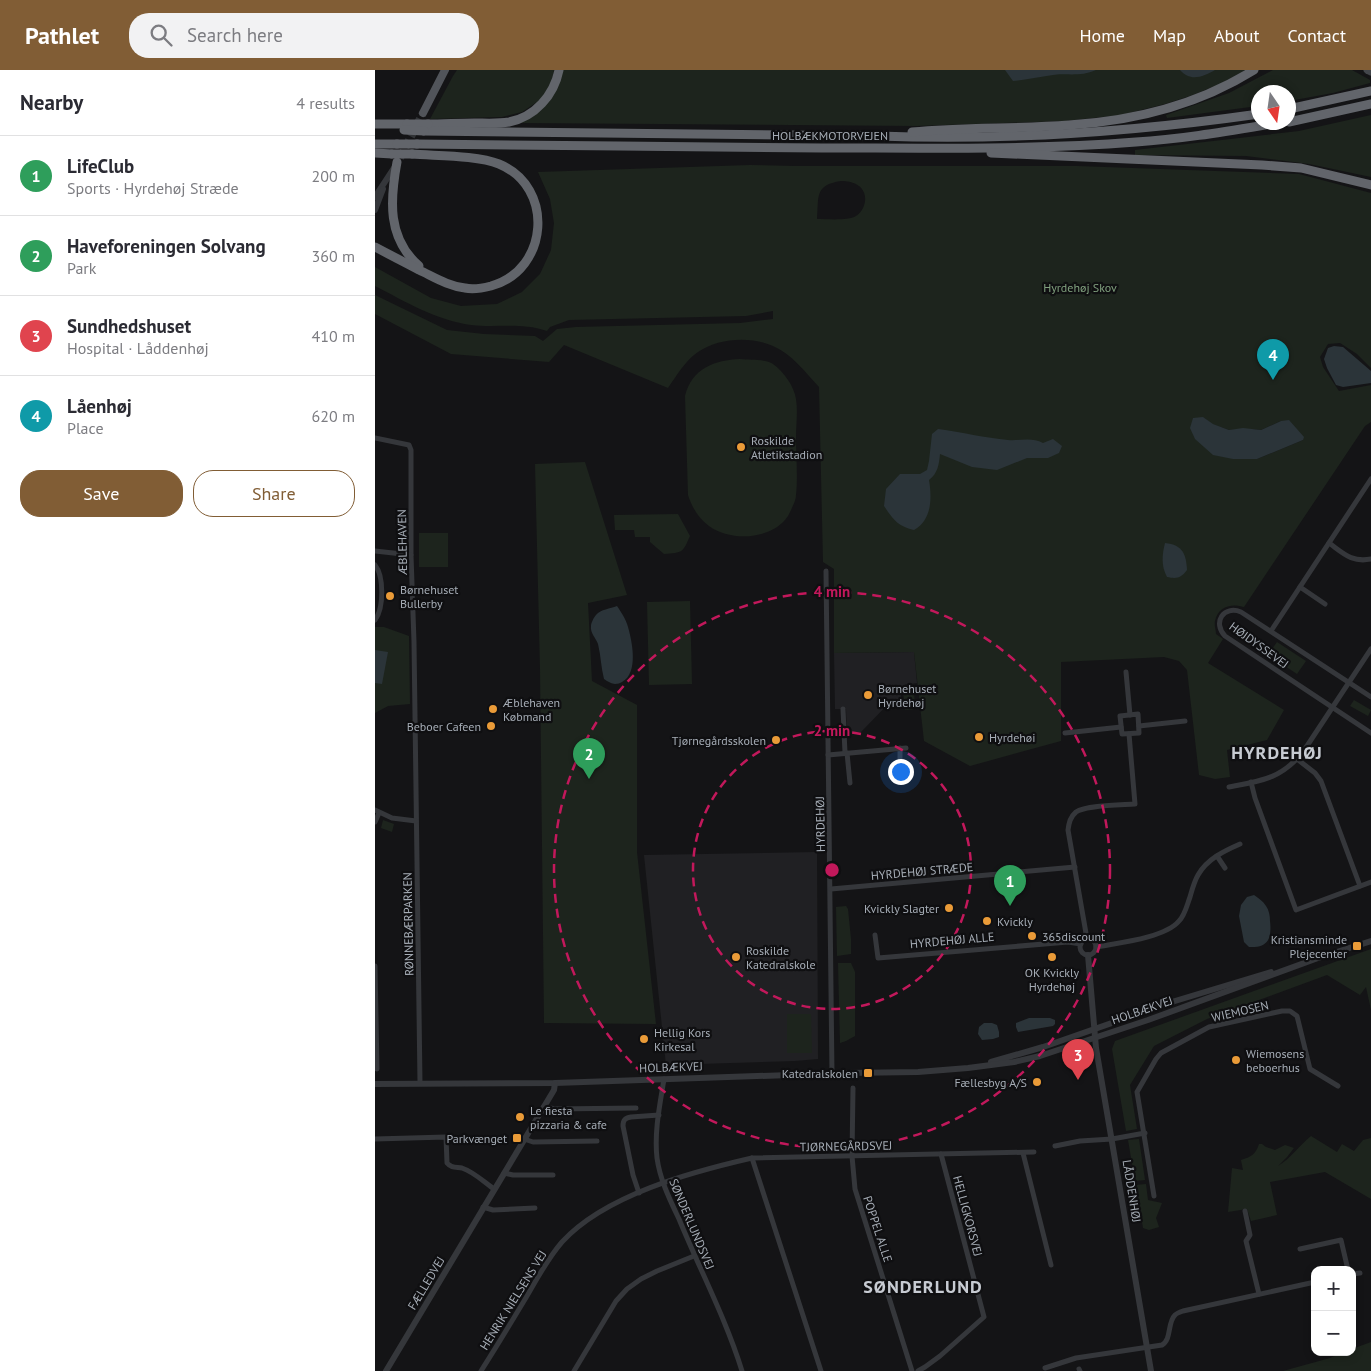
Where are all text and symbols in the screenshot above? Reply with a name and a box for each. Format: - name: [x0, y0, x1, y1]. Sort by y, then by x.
- search box: [129, 13, 479, 58]
- text: Pathlet: [25, 20, 99, 51]
- icon: search: [147, 21, 175, 49]
- text: Search here: [187, 23, 283, 47]
- text: Home: [1079, 24, 1125, 47]
- text: Map: [1153, 24, 1186, 47]
- text: About: [1214, 24, 1260, 47]
- text: Contact: [1288, 24, 1346, 47]
- north arrow: [1251, 85, 1296, 130]
- text: Nearby: [20, 89, 83, 116]
- text: 4 results: [296, 93, 355, 113]
- street label: HOLBÆKMOTORVEJEN: [772, 128, 888, 143]
- text: LifeClub: [67, 154, 134, 178]
- text: 1: [31, 166, 41, 186]
- text: 200 m: [312, 166, 355, 186]
- text: Sports · Hyrdehøj Stræde: [67, 178, 239, 198]
- text: Haveforeningen Solvang: [67, 234, 266, 258]
- text: 2: [31, 246, 41, 266]
- text: 360 m: [312, 246, 355, 266]
- text: Park: [67, 258, 96, 278]
- park label: Hyrdehøj Skov: [1043, 280, 1117, 295]
- text: Sundhedshuset: [67, 314, 191, 338]
- text: 3: [31, 326, 41, 346]
- text: 410 m: [312, 326, 355, 346]
- text: Hospital · Låddenhøj: [67, 338, 209, 358]
- pin: 4: [1257, 339, 1289, 380]
- text: Låenhøj: [67, 394, 132, 418]
- text: 4: [31, 406, 41, 426]
- text: 620 m: [312, 406, 355, 426]
- text: Place: [67, 418, 104, 438]
- place label: Roskilde Atletikstadion: [751, 433, 822, 462]
- marker: Roskilde Atletikstadion: [735, 441, 747, 453]
- button: Save: [20, 470, 183, 517]
- button: Share: [193, 470, 355, 517]
- street label: ÆBLEHAVEN: [394, 509, 410, 576]
- place label: Børnehuset Bullerby: [400, 582, 458, 611]
- text: 4 min: [814, 582, 850, 601]
- marker: Børnehuset Bullerby: [384, 590, 396, 602]
- street label: HØJDYSSEVEJ: [1226, 618, 1292, 672]
- place label: Børnehuset Hyrdehøj: [878, 681, 936, 710]
- marker: Børnehuset Hyrdehøj: [862, 689, 874, 701]
- place label: Æblehaven Købmand: [502, 695, 560, 724]
- marker: Æblehaven Købmand: [487, 703, 499, 715]
- place label: Beboer Cafeen: [407, 719, 481, 734]
- marker: Beboer Cafeen: [485, 720, 497, 732]
- text: 2 min: [814, 721, 850, 740]
- place label: Hyrdehøi: [989, 730, 1036, 745]
- marker: Hyrdehøi: [973, 731, 985, 743]
- place label: Tjørnegårdsskolen: [672, 733, 766, 748]
- marker: Tjørnegårdsskolen: [770, 734, 782, 746]
- pin: 2: [573, 738, 605, 779]
- district label: HYRDEHØJ: [1231, 741, 1323, 764]
- your location: [888, 759, 914, 785]
- street label: HYRDEHØJ: [812, 796, 828, 852]
- street label: HYRDEHØJ STRÆDE: [870, 859, 974, 883]
- centre of rings: [823, 861, 841, 879]
- pin: 1: [994, 865, 1026, 906]
- street label: RØNNEBÆRPARKEN: [400, 872, 416, 976]
- place label: Kvickly Slagter: [864, 901, 939, 916]
- marker: Kvickly Slagter: [943, 902, 955, 914]
- place label: Kvickly: [997, 914, 1033, 929]
- marker: Kvickly: [981, 915, 993, 927]
- street label: HYRDEHØJ ALLE: [909, 929, 995, 951]
- place label: 365discount: [1042, 929, 1105, 944]
- marker: 365discount: [1026, 930, 1038, 942]
- place label: Kristiansminde Plejecenter: [1271, 932, 1347, 961]
- marker: Kristiansminde Plejecenter: [1351, 940, 1363, 952]
- place label: Roskilde Katedralskole: [746, 943, 816, 972]
- marker: Roskilde Katedralskole: [730, 951, 742, 963]
- marker: OK Kvickly Hyrdehøj: [1046, 951, 1058, 963]
- place label: OK Kvickly Hyrdehøj: [1025, 965, 1080, 994]
- street label: HOLBÆKVEJ: [1109, 993, 1175, 1027]
- street label: WIEMOSEN: [1210, 997, 1270, 1025]
- place label: Hellig Kors Kirkesal: [654, 1025, 710, 1054]
- marker: Hellig Kors Kirkesal: [638, 1033, 650, 1045]
- pin: 3: [1062, 1039, 1094, 1080]
- place label: Wiemosens beboerhus: [1246, 1046, 1304, 1075]
- marker: Wiemosens beboerhus: [1230, 1054, 1242, 1066]
- street label: HOLBÆKVEJ: [639, 1058, 703, 1076]
- place label: Katedralskolen: [782, 1066, 858, 1081]
- marker: Katedralskolen: [862, 1067, 874, 1079]
- place label: Fællesbyg A/S: [954, 1075, 1027, 1090]
- marker: Fællesbyg A/S: [1031, 1076, 1043, 1088]
- place label: Le fiesta pizzaria & cafe: [530, 1103, 607, 1132]
- marker: Le fiesta pizzaria & cafe: [514, 1111, 526, 1123]
- place label: Parkvænget: [447, 1131, 507, 1146]
- marker: Parkvænget: [511, 1132, 523, 1144]
- street label: TJØRNEGÅRDSVEJ: [800, 1138, 892, 1154]
- street label: LÅDDENHØJ: [1120, 1159, 1144, 1223]
- street label: HELLIGKORSVEJ: [950, 1174, 986, 1258]
- street label: SØNDERLUNDSVEJ: [666, 1176, 718, 1272]
- street label: POPPEL ALLE: [860, 1194, 896, 1264]
- street label: HENRIK NIELSENS VEJ: [476, 1248, 550, 1352]
- street label: FÆLLEDVEJ: [404, 1254, 448, 1312]
- map controls: [1311, 1266, 1356, 1356]
- button: +: [1311, 1266, 1356, 1311]
- district label: SØNDERLUND: [863, 1275, 983, 1298]
- button: −: [1311, 1311, 1356, 1356]

